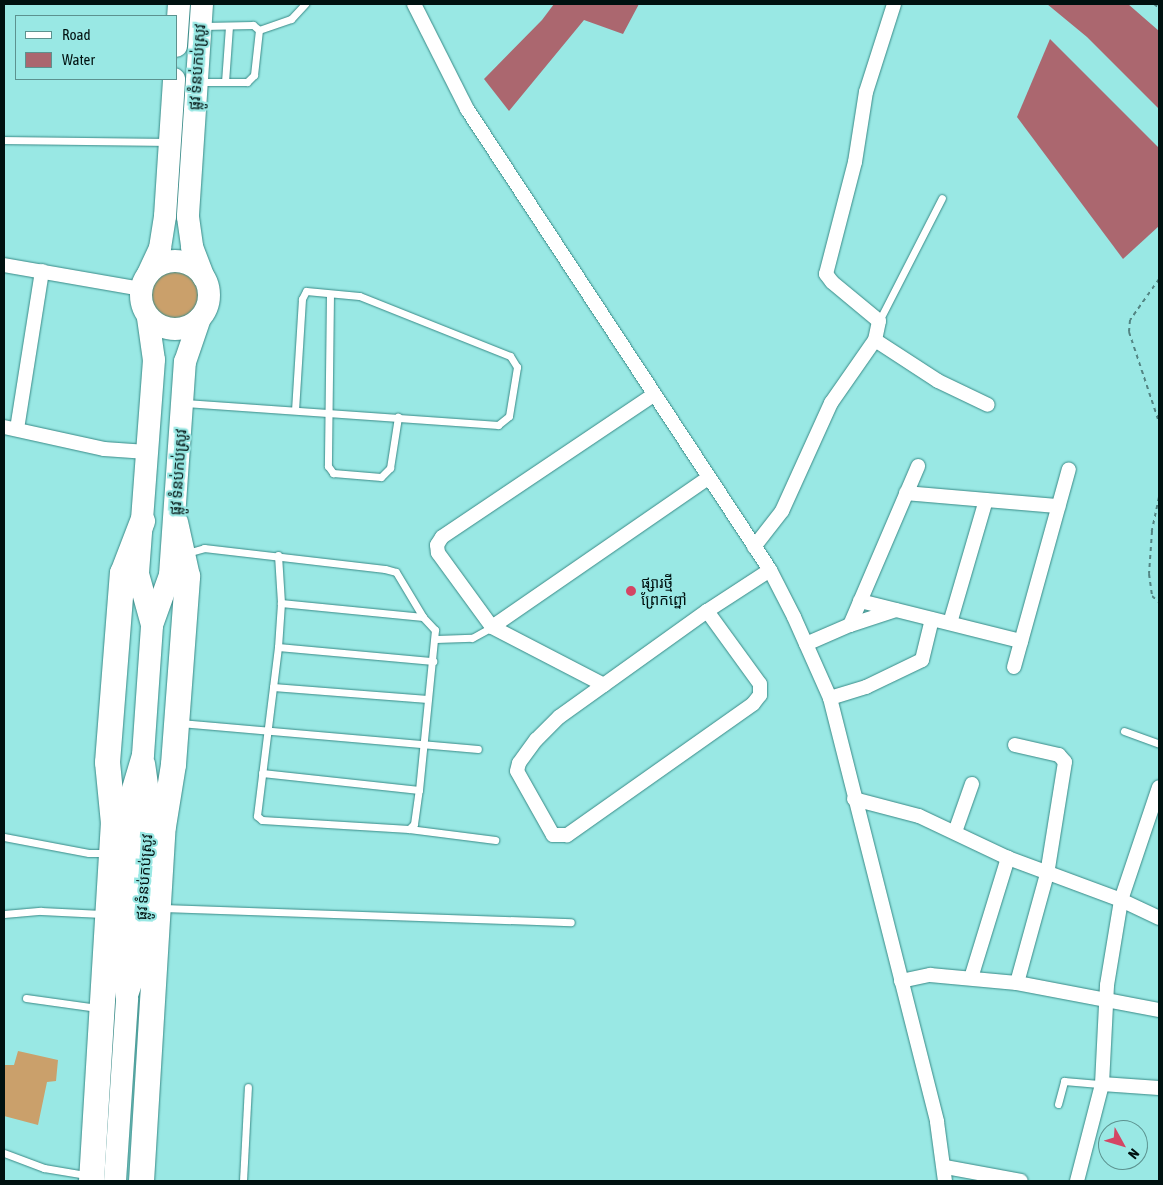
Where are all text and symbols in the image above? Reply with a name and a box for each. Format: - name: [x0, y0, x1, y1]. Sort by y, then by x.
- legend: [15, 15, 178, 80]
- street label: ផ្លូវ ទំនប់កប់ស្រូវ: [185, 23, 209, 111]
- text: Road: [62, 26, 91, 43]
- text: Water: [62, 51, 95, 68]
- street label: ផ្លូវ ទំនប់កប់ស្រូវ: [166, 428, 190, 516]
- place label: ផ្សារថ្មី ព្រែកព្នៅ: [641, 573, 687, 608]
- marker: ផ្សារថ្មី ព្រែកព្នៅ: [625, 585, 637, 597]
- street label: ផ្លូវ ទំនប់កប់ស្រូវ: [132, 833, 156, 921]
- north arrow: [1098, 1120, 1148, 1170]
- text: N: [1125, 1146, 1143, 1162]

